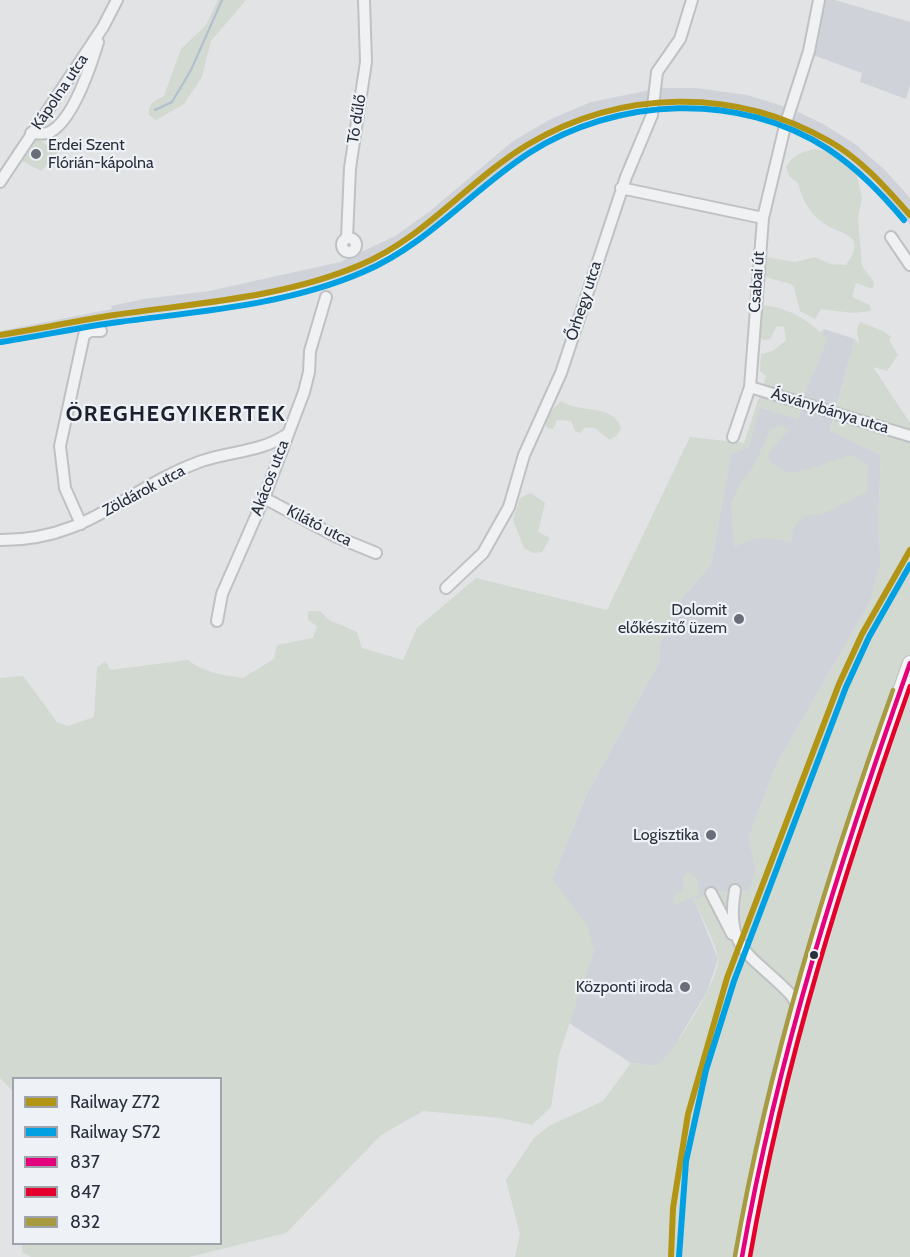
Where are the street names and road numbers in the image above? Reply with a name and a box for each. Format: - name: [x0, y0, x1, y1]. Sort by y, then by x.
- street label: Kápolna utca: [28, 51, 92, 133]
- street label: Tó dűlő: [344, 93, 370, 145]
- street label: Csabai út: [745, 251, 769, 313]
- street label: Őrhegy utca: [562, 259, 606, 343]
- street label: Ásványbánya utca: [769, 384, 891, 438]
- street label: Akácos utca: [247, 437, 293, 519]
- street label: Zöldárok utca: [100, 461, 188, 521]
- street label: Kilátó utca: [283, 501, 355, 551]

